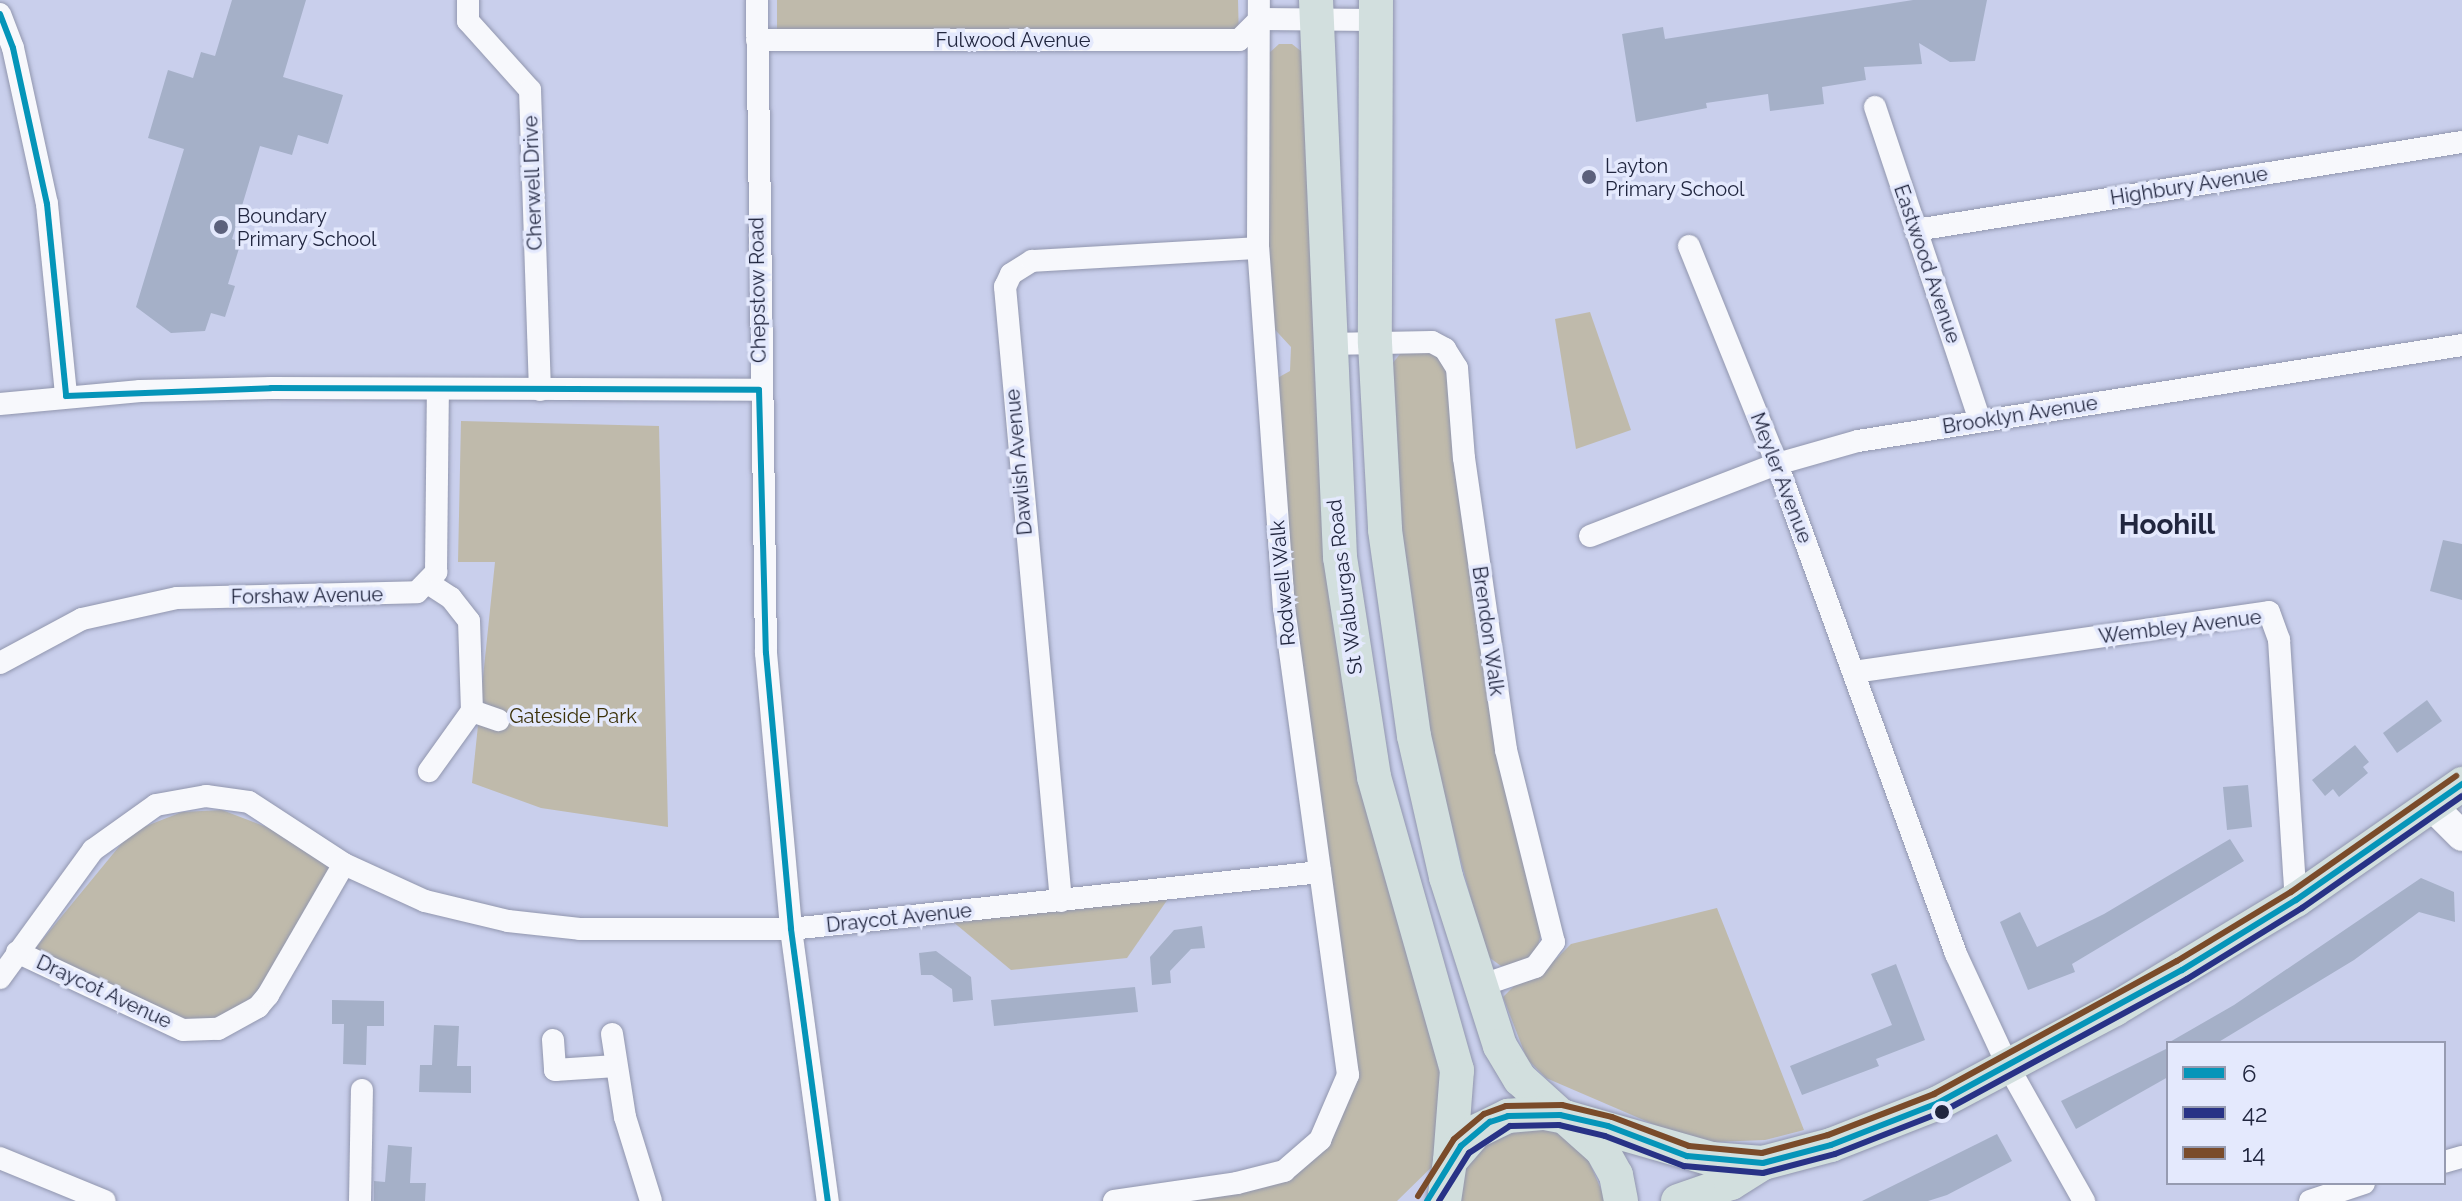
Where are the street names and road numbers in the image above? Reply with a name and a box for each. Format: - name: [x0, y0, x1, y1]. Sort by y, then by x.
- street label: Fulwood Avenue: [935, 28, 1091, 52]
- street label: Cherwell Drive: [519, 115, 547, 251]
- street label: Highbury Avenue: [2108, 162, 2270, 210]
- street label: Eastwood Avenue: [1889, 181, 1965, 347]
- street label: Chepstow Road: [745, 217, 771, 363]
- street label: Dawlish Avenue: [1001, 388, 1037, 536]
- street label: Brooklyn Avenue: [1940, 391, 2100, 439]
- street label: Meyler Avenue: [1745, 409, 1817, 547]
- street label: St Walburgas Road: [1322, 498, 1368, 676]
- street label: Rodwell Walk: [1265, 518, 1301, 648]
- street label: Brendon Walk: [1467, 564, 1509, 698]
- street label: Forshaw Avenue: [230, 583, 384, 609]
- street label: Wembley Avenue: [2097, 605, 2263, 649]
- street label: Draycot Avenue: [825, 898, 973, 938]
- street label: Draycot Avenue: [32, 950, 176, 1034]

